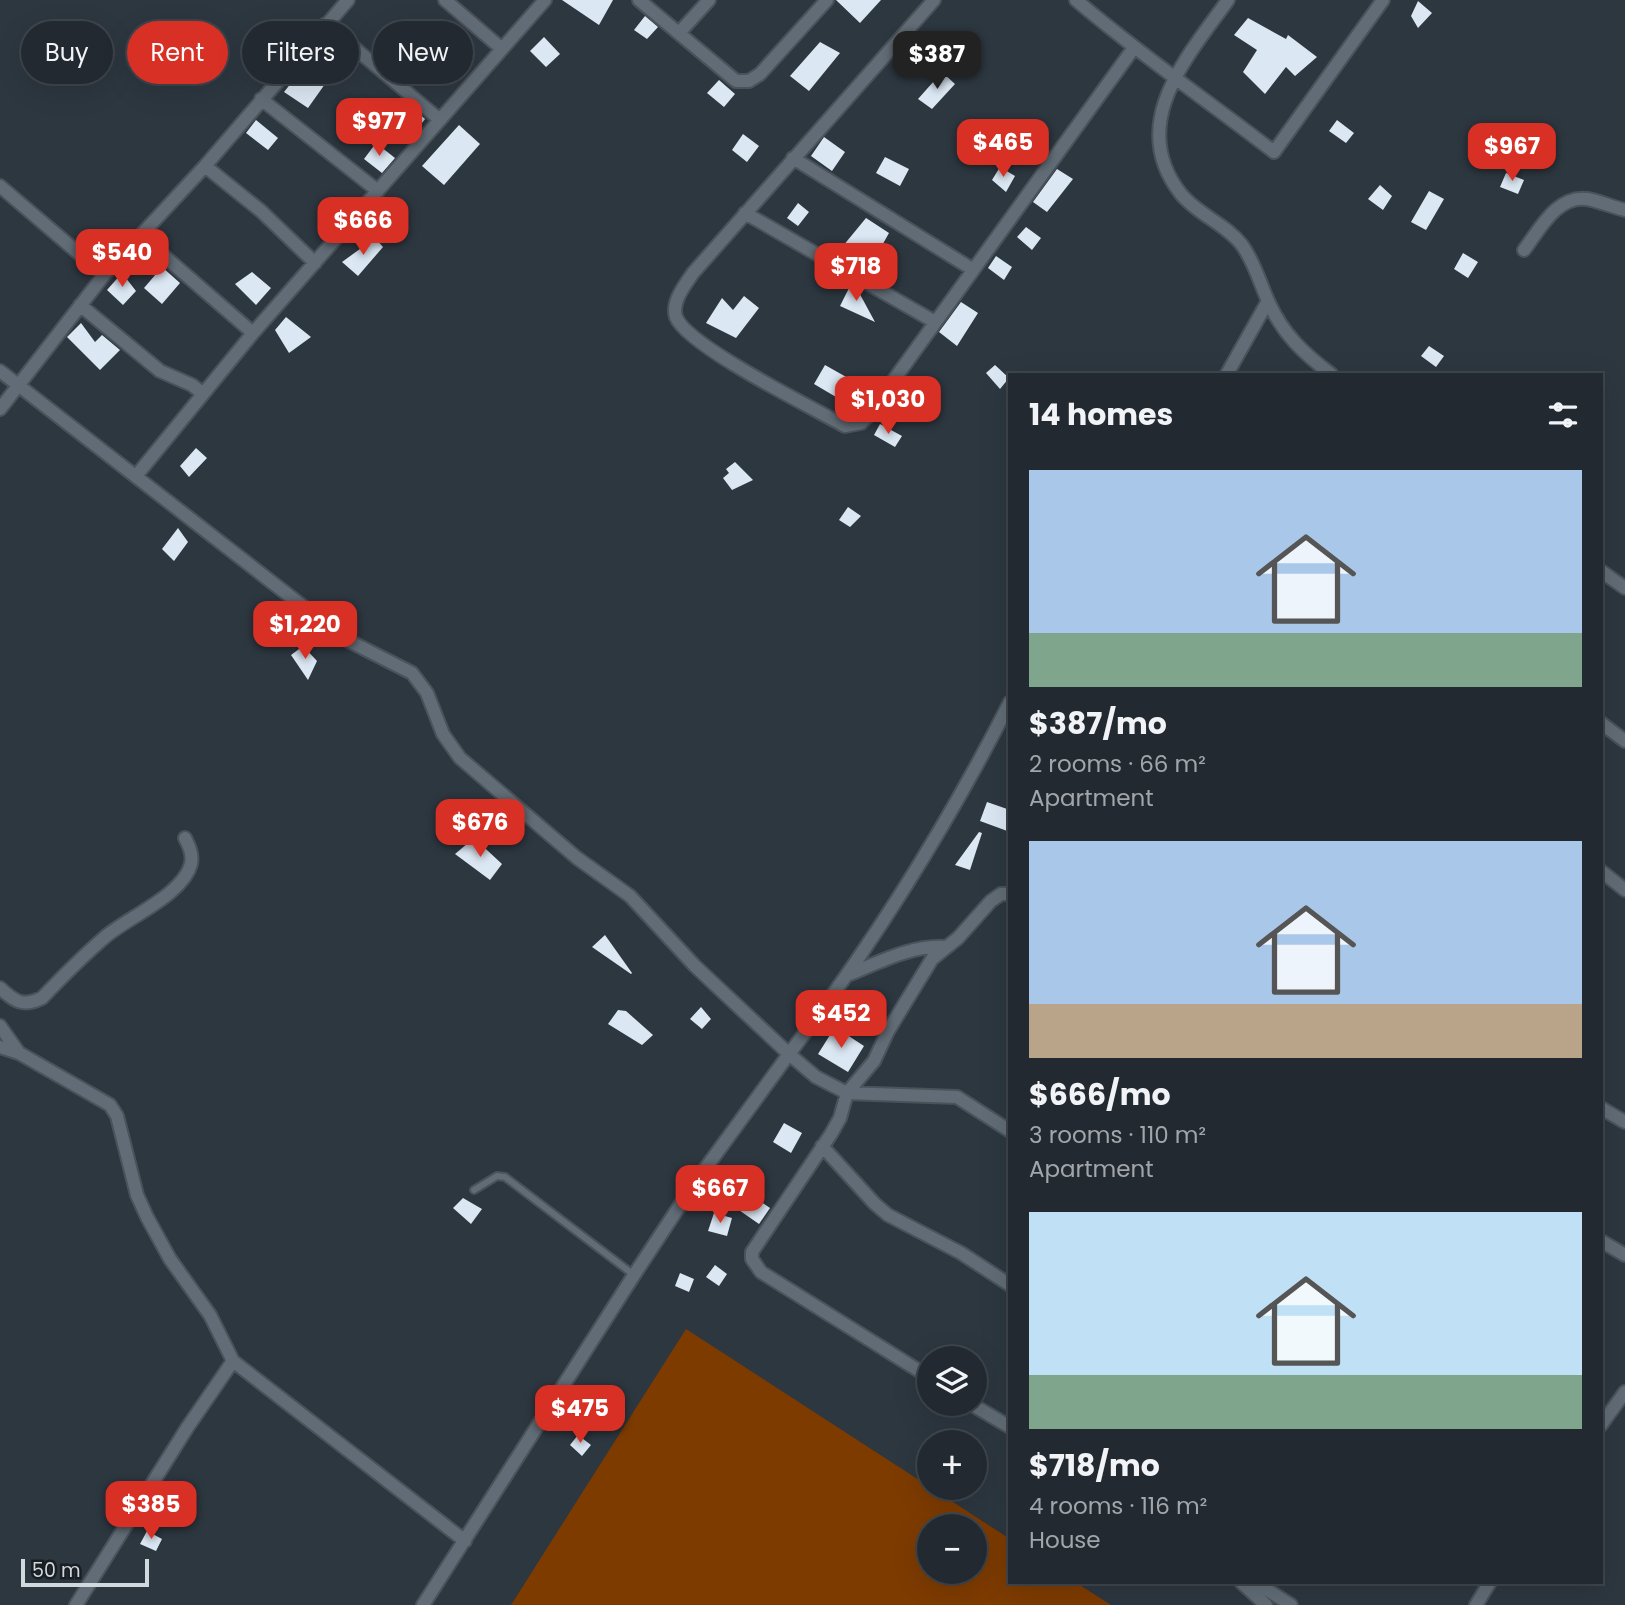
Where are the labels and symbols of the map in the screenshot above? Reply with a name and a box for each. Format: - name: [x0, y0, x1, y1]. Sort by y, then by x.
- pin: $387: [896, 32, 978, 91]
- pin: $977: [338, 99, 420, 158]
- pin: $465: [962, 120, 1044, 179]
- pin: $967: [1471, 124, 1553, 183]
- pin: $666: [322, 198, 404, 257]
- pin: $540: [81, 230, 163, 289]
- pin: $718: [815, 244, 897, 303]
- pin: $1,030: [831, 376, 945, 436]
- pin: $1,220: [248, 602, 362, 661]
- pin: $676: [439, 800, 521, 859]
- pin: $452: [800, 990, 882, 1050]
- pin: $667: [679, 1166, 761, 1225]
- pin: $475: [539, 1386, 621, 1445]
- pin: $385: [110, 1482, 192, 1541]
- scale bar: [21, 1556, 149, 1588]

